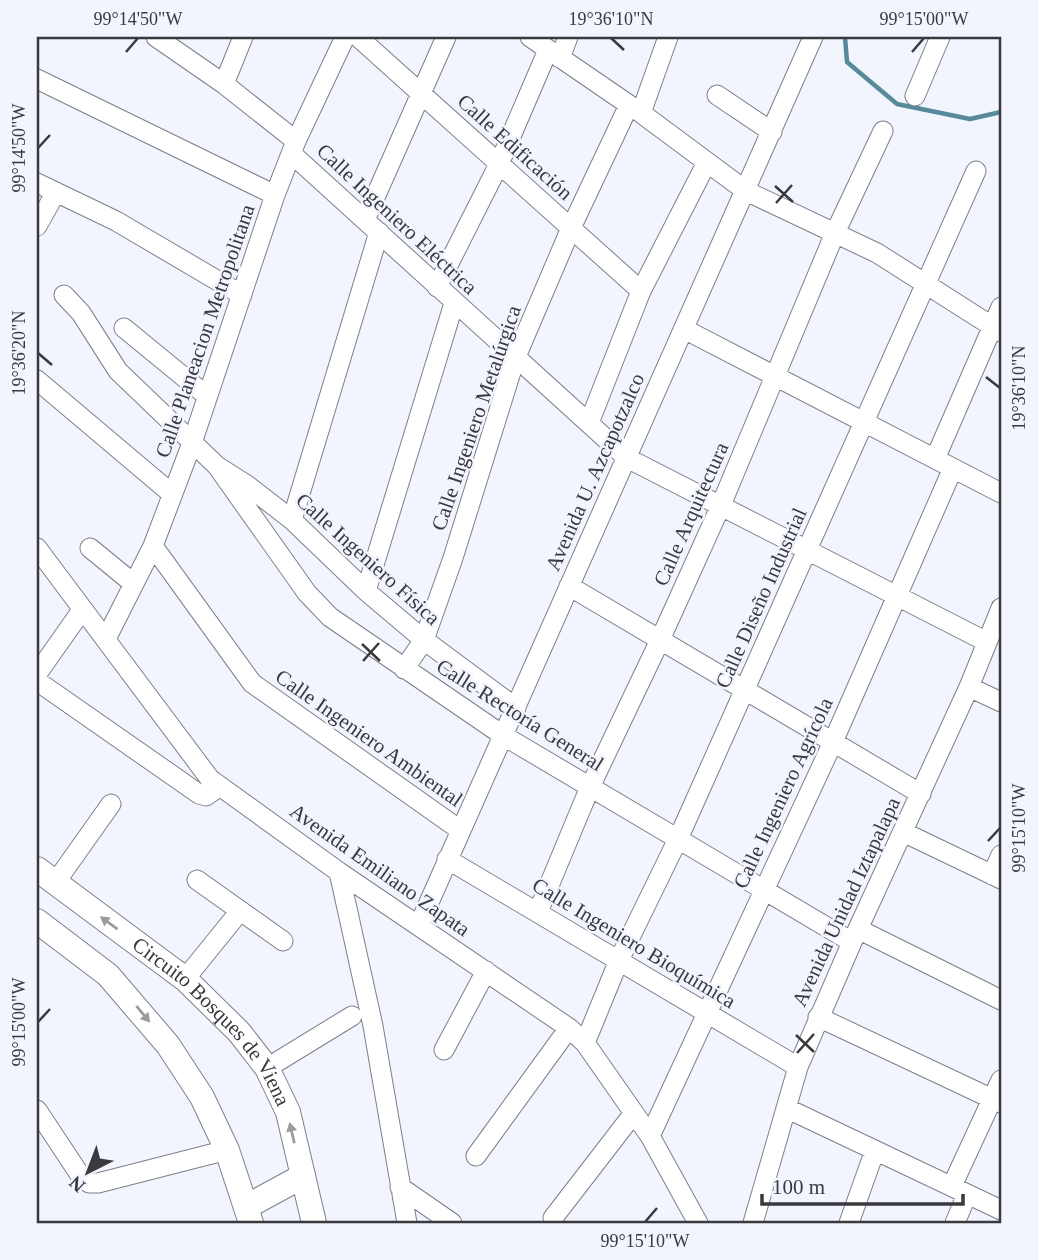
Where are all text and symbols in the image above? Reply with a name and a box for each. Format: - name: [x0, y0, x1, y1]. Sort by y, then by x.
- text: 99°14'50"W: [94, 9, 182, 29]
- text: 19°36'10"N: [569, 9, 653, 29]
- text: 99°15'00"W: [880, 9, 968, 29]
- street label: Calle Edificación: [453, 89, 578, 205]
- text: 99°14'50"W: [9, 104, 29, 192]
- street label: Calle Ingeniero Eléctrica: [312, 139, 482, 300]
- street label: Calle Planeacion Metropolitana: [150, 201, 260, 461]
- street label: Calle Ingeniero Metalúrgica: [426, 302, 526, 534]
- text: 19°36'20"N: [9, 311, 29, 395]
- text: 19°36'10"N: [1009, 346, 1029, 430]
- street label: Avenida U. Azcapotzalco: [541, 370, 649, 574]
- street label: Calle Arquitectura: [649, 438, 734, 589]
- street label: Calle Ingeniero Física: [291, 488, 445, 630]
- street label: Calle Diseño Industrial: [710, 504, 812, 692]
- street label: Calle Rectoría General: [432, 654, 608, 776]
- street label: Calle Ingeniero Ambiental: [271, 664, 467, 812]
- street label: Calle Ingeniero Agrícola: [728, 693, 838, 892]
- text: 99°15'10"W: [1009, 784, 1029, 872]
- street label: Avenida Unidad Iztapalapa: [787, 793, 905, 1010]
- street label: Avenida Emiliano Zapata: [285, 799, 475, 942]
- street label: Calle Ingeniero Bioquímica: [528, 873, 741, 1014]
- one-way arrow: [100, 916, 118, 930]
- street label: Circuito Bosques de Viena: [128, 932, 296, 1110]
- text: 99°15'00"W: [9, 978, 29, 1066]
- one-way arrow: [135, 1005, 150, 1023]
- one-way arrow: [287, 1122, 298, 1144]
- north arrow: [52, 1138, 122, 1208]
- scale bar: [762, 1162, 963, 1206]
- text: N: [65, 1172, 89, 1197]
- text: 100 m: [772, 1175, 825, 1199]
- text: 99°15'10"W: [601, 1231, 689, 1251]

